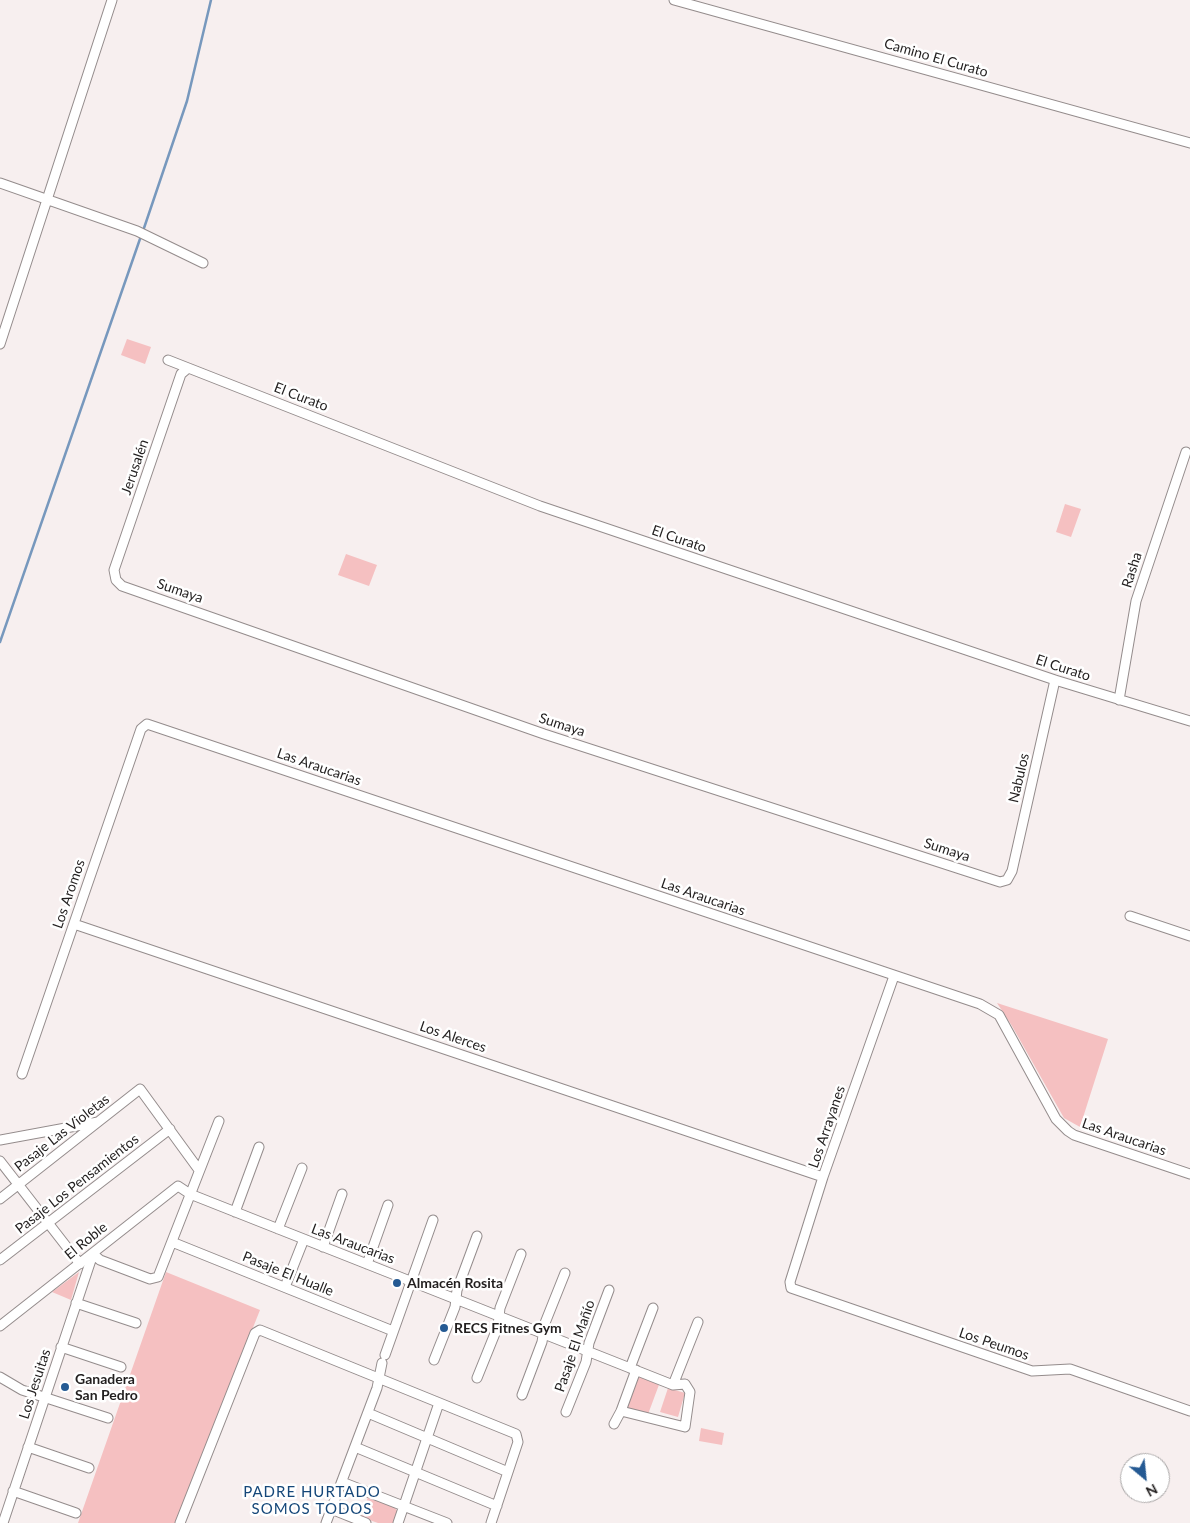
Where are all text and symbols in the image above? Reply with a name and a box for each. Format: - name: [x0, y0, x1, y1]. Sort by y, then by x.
- street label: Camino El Curato: [882, 35, 990, 81]
- street label: El Curato: [272, 379, 330, 415]
- street label: Jerusalén: [118, 437, 152, 497]
- street label: El Curato: [649, 522, 709, 556]
- street label: Rasha: [1118, 550, 1146, 590]
- street label: Sumaya: [155, 575, 205, 607]
- street label: El Curato: [1033, 651, 1093, 685]
- street label: Sumaya: [537, 710, 587, 740]
- street label: Las Araucarias: [275, 745, 363, 789]
- street label: Nabulos: [1005, 752, 1033, 804]
- street label: Sumaya: [922, 835, 972, 865]
- street label: Los Aromos: [49, 857, 89, 931]
- street label: Las Araucarias: [659, 875, 747, 919]
- street label: Los Alerces: [418, 1018, 488, 1056]
- street label: Los Arrayanes: [805, 1084, 849, 1170]
- street label: Pasaje Las Violetas: [11, 1091, 113, 1175]
- street label: Las Araucarias: [1080, 1115, 1168, 1159]
- street label: Pasaje Los Pensamientos: [12, 1131, 142, 1237]
- street label: El Roble: [61, 1219, 111, 1263]
- street label: Las Araucarias: [309, 1220, 397, 1268]
- street label: Pasaje El Hualle: [240, 1248, 336, 1300]
- place label: Almacén Rosita: [407, 1275, 503, 1291]
- marker: Almacén Rosita: [391, 1277, 403, 1289]
- street label: Pasaje El Mañío: [551, 1298, 599, 1394]
- place label: RECS Fitnes Gym: [454, 1320, 562, 1336]
- marker: RECS Fitnes Gym: [438, 1322, 450, 1334]
- street label: Los Peumos: [957, 1324, 1031, 1364]
- street label: Los Jesuitas: [16, 1347, 54, 1421]
- place label: Ganadera San Pedro: [75, 1371, 138, 1404]
- marker: Ganadera San Pedro: [59, 1381, 71, 1393]
- north arrow: [1120, 1453, 1170, 1503]
- text: N: [1143, 1481, 1161, 1501]
- district label: PADRE HURTADO SOMOS TODOS: [242, 1483, 382, 1518]

